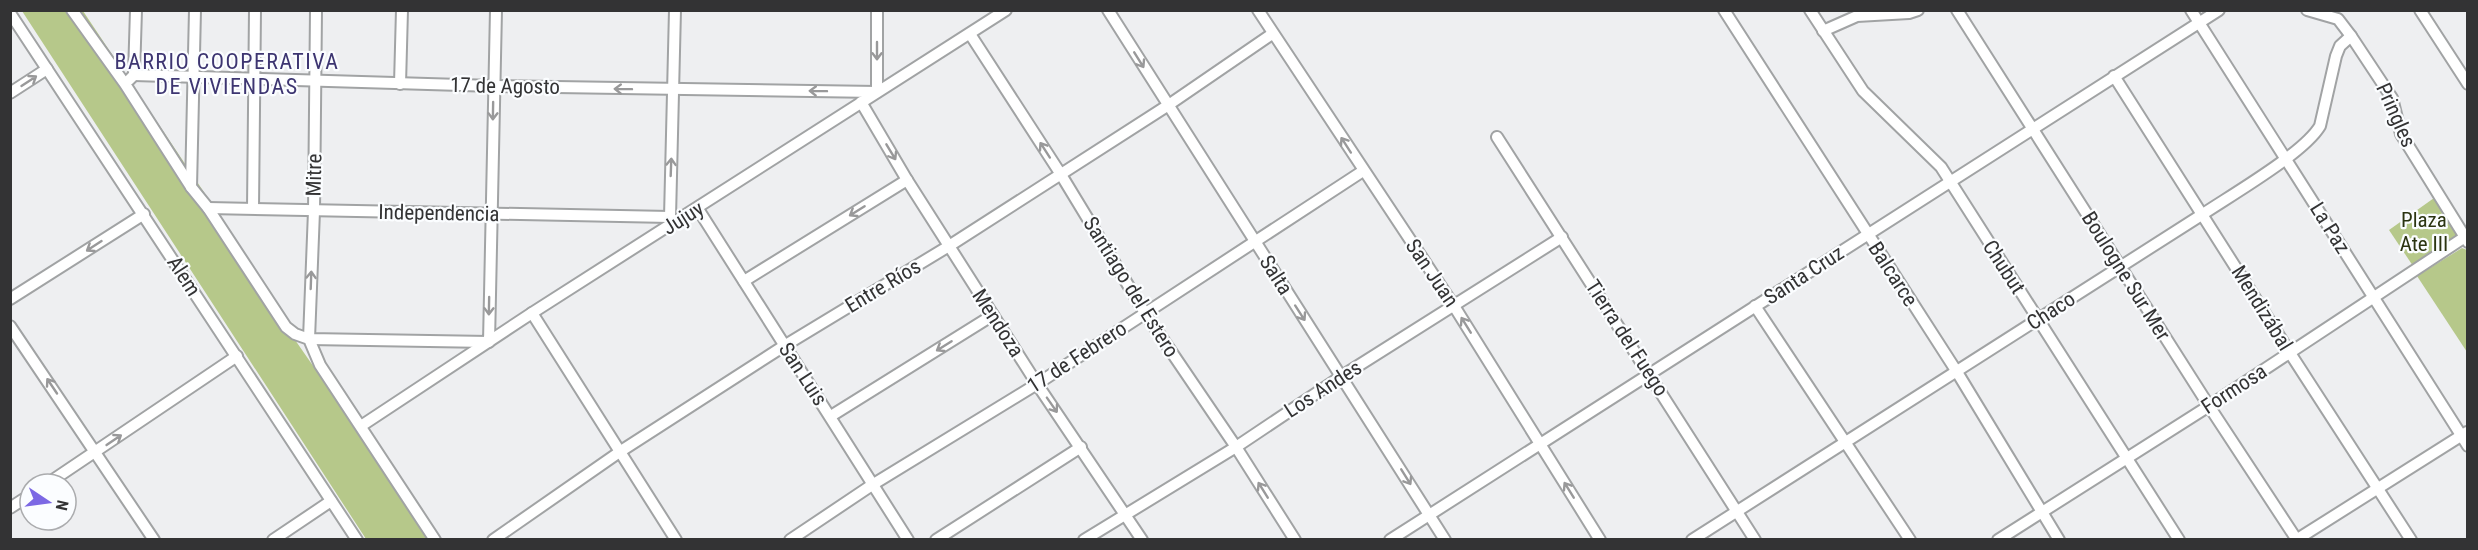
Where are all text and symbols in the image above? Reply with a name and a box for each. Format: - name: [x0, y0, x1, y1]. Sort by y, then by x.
- one-way arrow: [871, 41, 883, 61]
- district label: BARRIO COOPERATIVA DE VIVIENDAS: [114, 49, 340, 99]
- one-way arrow: [1133, 51, 1145, 68]
- street label: 17 de Agosto: [450, 73, 560, 99]
- one-way arrow: [20, 74, 37, 86]
- street label: Pringles: [2371, 79, 2421, 151]
- one-way arrow: [614, 83, 634, 95]
- one-way arrow: [809, 86, 829, 97]
- one-way arrow: [487, 100, 499, 120]
- one-way arrow: [1340, 137, 1352, 154]
- one-way arrow: [1038, 141, 1051, 158]
- one-way arrow: [886, 143, 897, 161]
- street label: Mitre: [302, 153, 326, 197]
- one-way arrow: [665, 158, 677, 178]
- street label: Jujuy: [658, 196, 708, 240]
- street label: La Paz: [2305, 198, 2355, 258]
- street label: Independencia: [378, 200, 500, 226]
- one-way arrow: [849, 204, 866, 217]
- street label: Boulogne Sur Mer: [2077, 207, 2175, 345]
- park label: Plaza Ate III: [2400, 208, 2448, 256]
- street label: Santiago del Estero: [1078, 213, 1184, 361]
- street label: San Juan: [1401, 235, 1463, 311]
- street label: Chubut: [1978, 236, 2030, 298]
- street label: Balcarce: [1863, 237, 1923, 311]
- one-way arrow: [86, 239, 103, 252]
- street label: Santa Cruz: [1760, 240, 1848, 310]
- street label: Salta: [1254, 251, 1298, 299]
- street label: Alem: [162, 252, 206, 300]
- street label: Entre Ríos: [841, 254, 925, 318]
- street label: Mendizábal: [2226, 261, 2298, 355]
- one-way arrow: [305, 271, 316, 291]
- street label: Tierra del Fuego: [1581, 275, 1673, 401]
- street label: Mendoza: [967, 285, 1029, 361]
- street label: Chaco: [2023, 287, 2079, 335]
- one-way arrow: [484, 295, 495, 315]
- one-way arrow: [1295, 304, 1307, 321]
- street label: 17 de Febrero: [1023, 316, 1131, 398]
- one-way arrow: [1459, 317, 1471, 334]
- street label: San Luis: [774, 338, 832, 410]
- one-way arrow: [936, 340, 953, 352]
- street label: Los Andes: [1280, 355, 1366, 423]
- street label: Formosa: [2197, 359, 2271, 419]
- one-way arrow: [46, 379, 58, 395]
- one-way arrow: [1046, 397, 1058, 413]
- one-way arrow: [105, 434, 121, 446]
- one-way arrow: [1400, 468, 1412, 485]
- north arrow: [18, 472, 78, 532]
- one-way arrow: [1257, 482, 1269, 499]
- one-way arrow: [1563, 482, 1575, 499]
- text: N: [52, 498, 72, 512]

